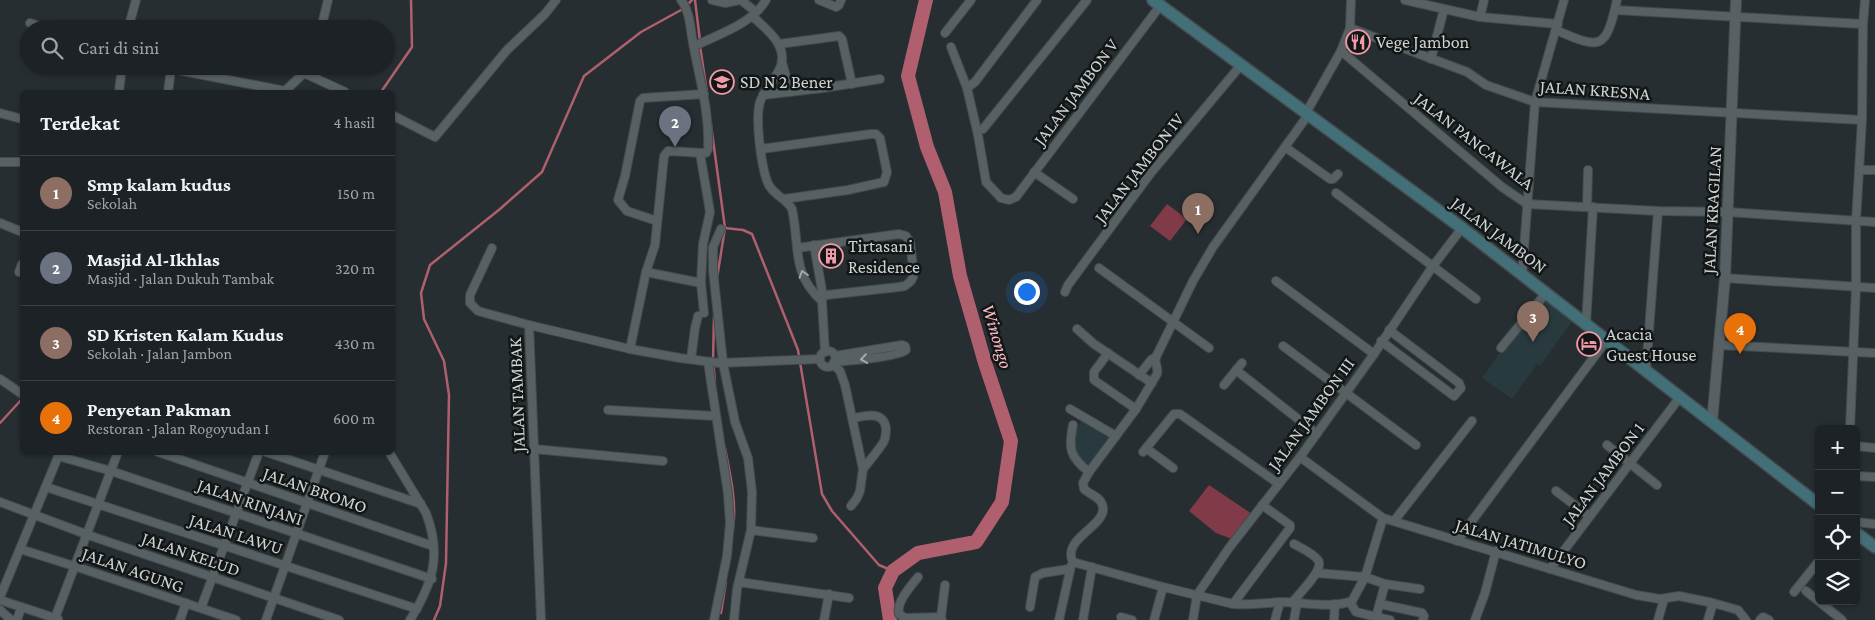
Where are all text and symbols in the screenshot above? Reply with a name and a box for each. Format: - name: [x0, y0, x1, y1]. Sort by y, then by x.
- search box: [20, 20, 395, 75]
- restaurant icon: Vege Jambon: [1345, 29, 1371, 55]
- place label: Vege Jambon: [1376, 32, 1470, 52]
- icon: search: [38, 34, 66, 62]
- street label: JALAN JAMBON V: [1028, 34, 1123, 151]
- text: Cari di sini: [78, 37, 159, 58]
- school or university icon: SD N 2 Bener: [709, 69, 735, 95]
- place label: SD N 2 Bener: [740, 72, 833, 92]
- street label: JALAN KRESNA: [1537, 76, 1652, 104]
- street label: JALAN PANCAWALA: [1409, 87, 1538, 194]
- pin: 2: [659, 106, 691, 147]
- street label: JALAN JAMBON IV: [1089, 109, 1188, 228]
- text: Terdekat: [40, 111, 120, 135]
- text: 4 hasil: [333, 114, 375, 131]
- street label: JALAN KRAGILAN: [1699, 145, 1725, 276]
- text: Smp kalam kudus: [87, 174, 231, 195]
- text: 1: [53, 185, 59, 202]
- text: 150 m: [337, 185, 375, 202]
- street label: JALAN JAMBON: [1446, 191, 1551, 277]
- pin: 1: [1182, 193, 1214, 234]
- text: Sekolah: [87, 195, 137, 212]
- place label: Tirtasani Residence: [848, 236, 920, 277]
- building icon: Tirtasani Residence: [818, 243, 844, 269]
- text: Masjid Al-Ikhlas: [87, 249, 220, 270]
- text: 2: [52, 260, 60, 277]
- text: 320 m: [335, 260, 375, 277]
- text: Masjid · Jalan Dukuh Tambak: [87, 270, 274, 287]
- one-way arrow: [798, 270, 808, 279]
- your location: [1014, 279, 1040, 305]
- water label: Winongo: [978, 301, 1017, 371]
- pin: 3: [1517, 301, 1549, 342]
- pin: 4: [1724, 313, 1756, 354]
- text: SD Kristen Kalam Kudus: [87, 324, 283, 345]
- place label: Acacia Guest House: [1606, 324, 1697, 365]
- hotel icon: Acacia Guest House: [1576, 331, 1602, 357]
- text: 3: [52, 335, 60, 352]
- text: 430 m: [334, 335, 375, 352]
- street label: JALAN TAMBAK: [505, 337, 529, 455]
- text: Sekolah · Jalan Jambon: [87, 345, 232, 362]
- one-way arrow: [860, 353, 868, 364]
- street label: JALAN JAMBON III: [1262, 354, 1358, 476]
- text: Penyetan Pakman: [87, 399, 231, 420]
- text: 4: [52, 410, 60, 427]
- text: 600 m: [333, 410, 375, 427]
- street label: JALAN JAMBON 1: [1557, 419, 1648, 531]
- text: Restoran · Jalan Rogoyudan I: [87, 420, 269, 437]
- map controls: [1815, 425, 1860, 605]
- button: +: [1815, 425, 1860, 470]
- street label: JALAN BROMO: [258, 462, 370, 517]
- button: −: [1815, 470, 1860, 515]
- street label: JALAN RINJANI: [193, 474, 305, 529]
- street label: JALAN LAWU: [185, 509, 285, 558]
- street label: JALAN JATIMULYO: [1451, 514, 1589, 573]
- button: locate: [1815, 515, 1860, 560]
- street label: JALAN KELUD: [137, 527, 243, 580]
- street label: JALAN AGUNG: [78, 543, 187, 597]
- button: layers: [1815, 560, 1860, 605]

